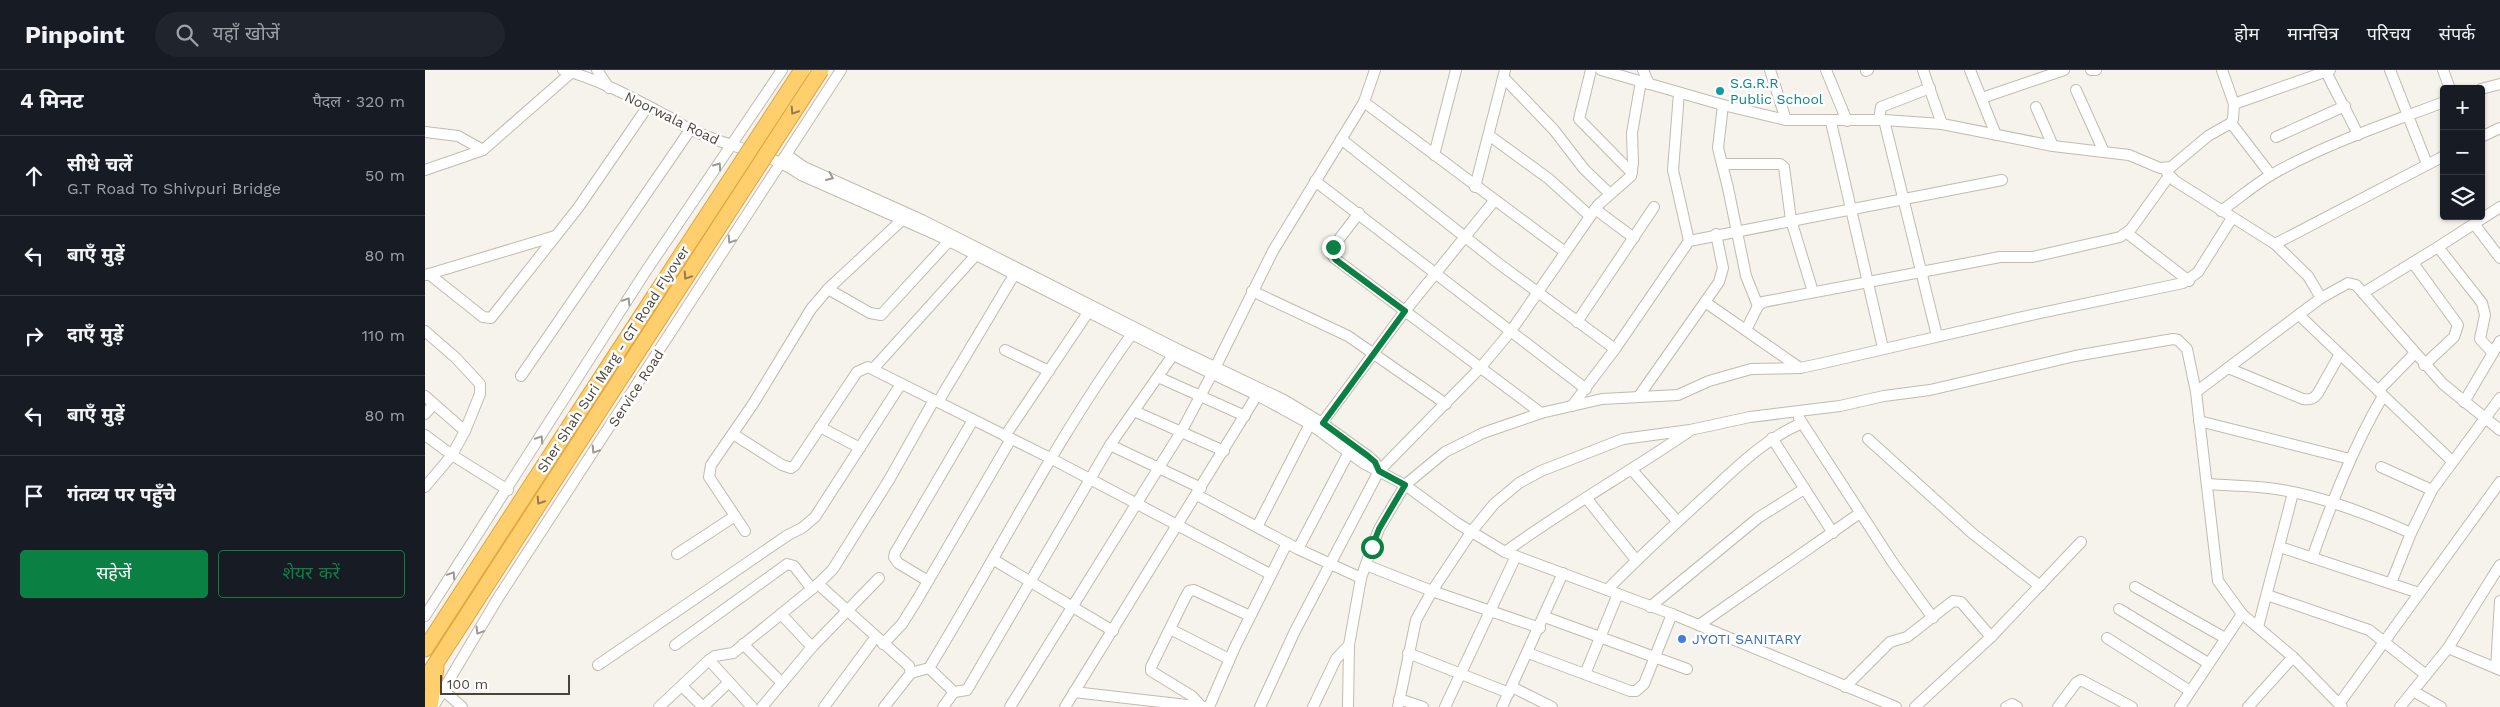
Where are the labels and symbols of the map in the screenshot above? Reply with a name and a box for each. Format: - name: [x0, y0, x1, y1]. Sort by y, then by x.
- place label: S.G.R.R Public School: [1730, 75, 1824, 107]
- marker: S.G.R.R Public School: [1714, 85, 1726, 97]
- street label: Noorwala Road: [622, 88, 722, 148]
- one-way arrow: [791, 106, 801, 115]
- one-way arrow: [712, 162, 721, 172]
- one-way arrow: [825, 171, 834, 182]
- one-way arrow: [728, 235, 738, 244]
- route end: [1322, 236, 1345, 259]
- street label: Sher Shah Suri Marg - GT Road Flyover: [534, 242, 693, 475]
- one-way arrow: [684, 271, 693, 280]
- one-way arrow: [621, 298, 630, 307]
- street label: Service Road: [605, 346, 667, 430]
- one-way arrow: [534, 435, 544, 444]
- one-way arrow: [592, 445, 602, 454]
- one-way arrow: [537, 496, 546, 505]
- route start: [1361, 536, 1384, 559]
- one-way arrow: [446, 571, 455, 581]
- one-way arrow: [475, 625, 485, 634]
- place label: JYOTI SANITARY: [1692, 631, 1801, 647]
- marker: JYOTI SANITARY: [1676, 633, 1688, 645]
- scale bar: [440, 672, 570, 695]

